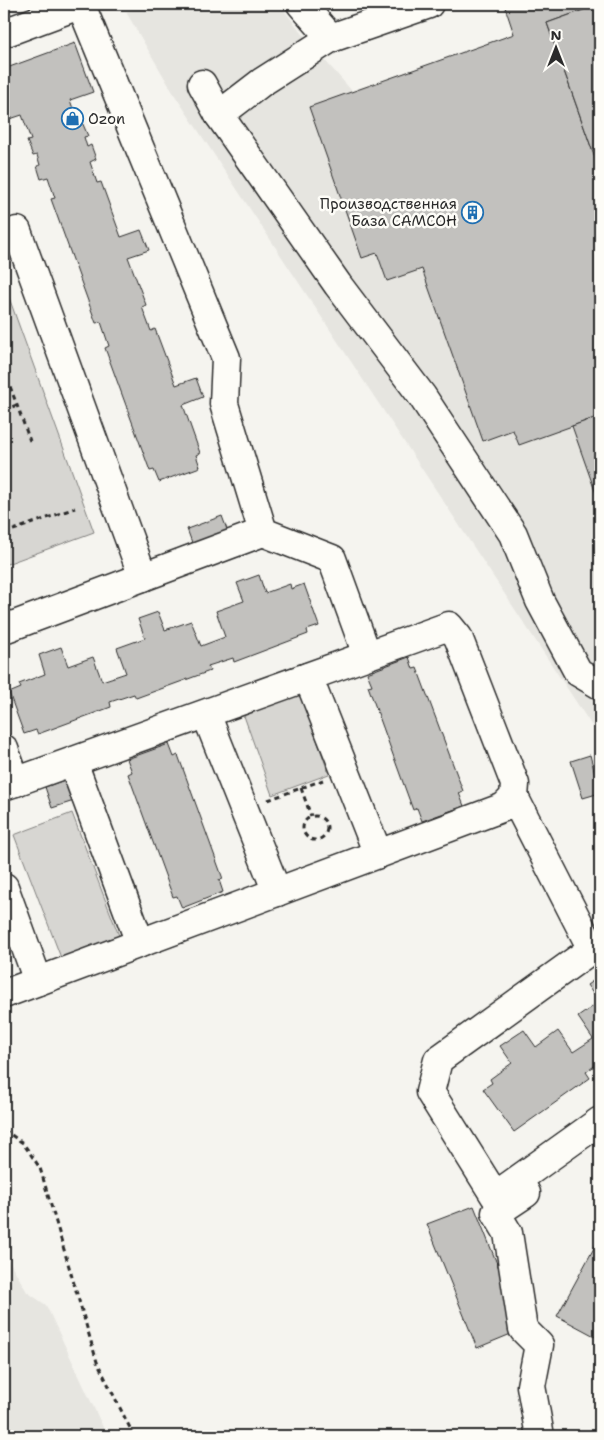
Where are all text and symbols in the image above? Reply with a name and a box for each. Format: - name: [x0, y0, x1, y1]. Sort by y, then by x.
- north arrow: [532, 22, 582, 72]
- text: N: [550, 26, 562, 44]
- shop icon: Ozon: [60, 107, 84, 131]
- place label: Ozon: [88, 109, 125, 129]
- place label: Производственная База САМСОН: [320, 194, 457, 231]
- building icon: Производственная База САМСОН: [461, 201, 485, 225]

